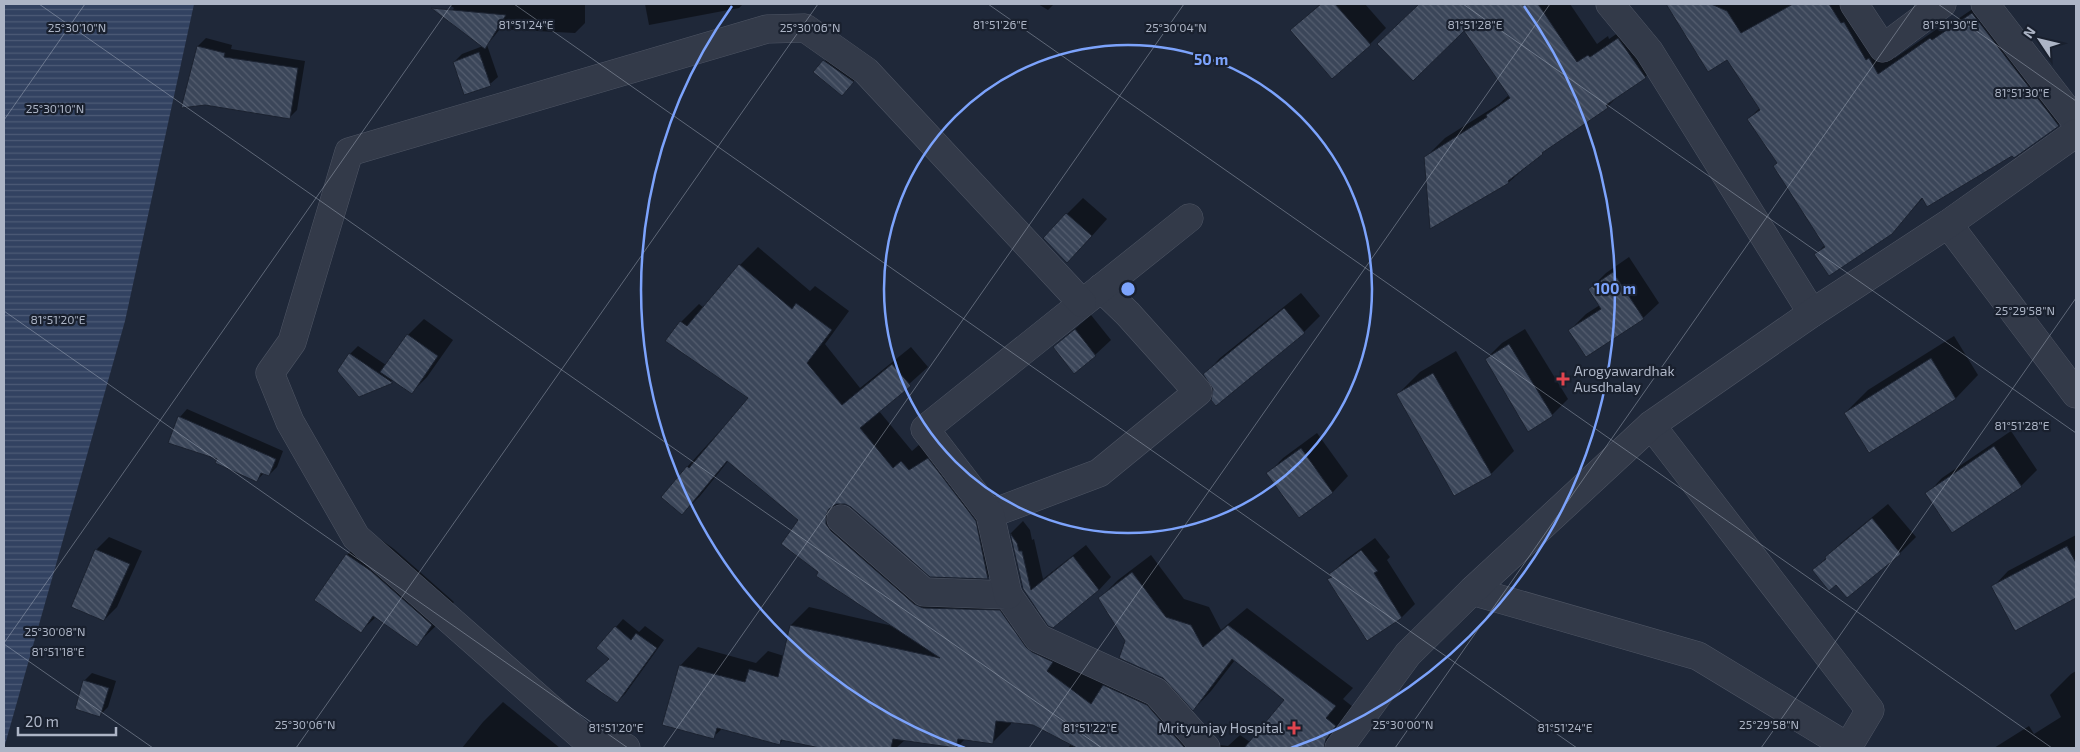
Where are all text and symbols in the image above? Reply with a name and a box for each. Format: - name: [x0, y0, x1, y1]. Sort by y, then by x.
- north arrow: [2015, 15, 2065, 65]
- text: 81°51'24"E: [498, 17, 554, 31]
- text: 81°51'26"E: [973, 17, 1028, 31]
- text: 81°51'28"E: [1447, 17, 1503, 31]
- text: 81°51'30"E: [1923, 17, 1978, 31]
- text: 25°30'10"N: [48, 20, 106, 34]
- text: 25°30'06"N: [780, 20, 840, 34]
- text: 25°30'04"N: [1145, 20, 1207, 34]
- text: N: [2019, 23, 2039, 41]
- text: 50 m: [1194, 50, 1228, 68]
- text: 81°51'30"E: [1995, 85, 2050, 99]
- text: 25°30'10"N: [26, 101, 84, 115]
- text: 100 m: [1594, 279, 1636, 297]
- centre of rings: [1119, 280, 1137, 298]
- text: 25°29'58"N: [1995, 303, 2055, 317]
- text: 81°51'20"E: [30, 312, 86, 326]
- place label: Arogyawardhak Ausdhalay: [1574, 362, 1675, 395]
- marker: Arogyawardhak Ausdhalay: [1556, 372, 1570, 386]
- text: 81°51'28"E: [1994, 418, 2050, 432]
- text: 25°30'08"N: [24, 624, 86, 638]
- text: 81°51'18"E: [31, 644, 85, 658]
- scale bar: [18, 704, 115, 736]
- text: 20 m: [25, 712, 59, 730]
- text: 25°30'06"N: [275, 717, 335, 731]
- text: 25°30'00"N: [1372, 717, 1434, 731]
- text: 25°29'58"N: [1739, 717, 1799, 731]
- place label: Mrityunjay Hospital: [1158, 719, 1284, 736]
- text: 81°51'20"E: [588, 720, 644, 734]
- text: 81°51'22"E: [1063, 720, 1118, 734]
- text: 81°51'24"E: [1537, 720, 1593, 734]
- marker: Mrityunjay Hospital: [1287, 721, 1301, 735]

